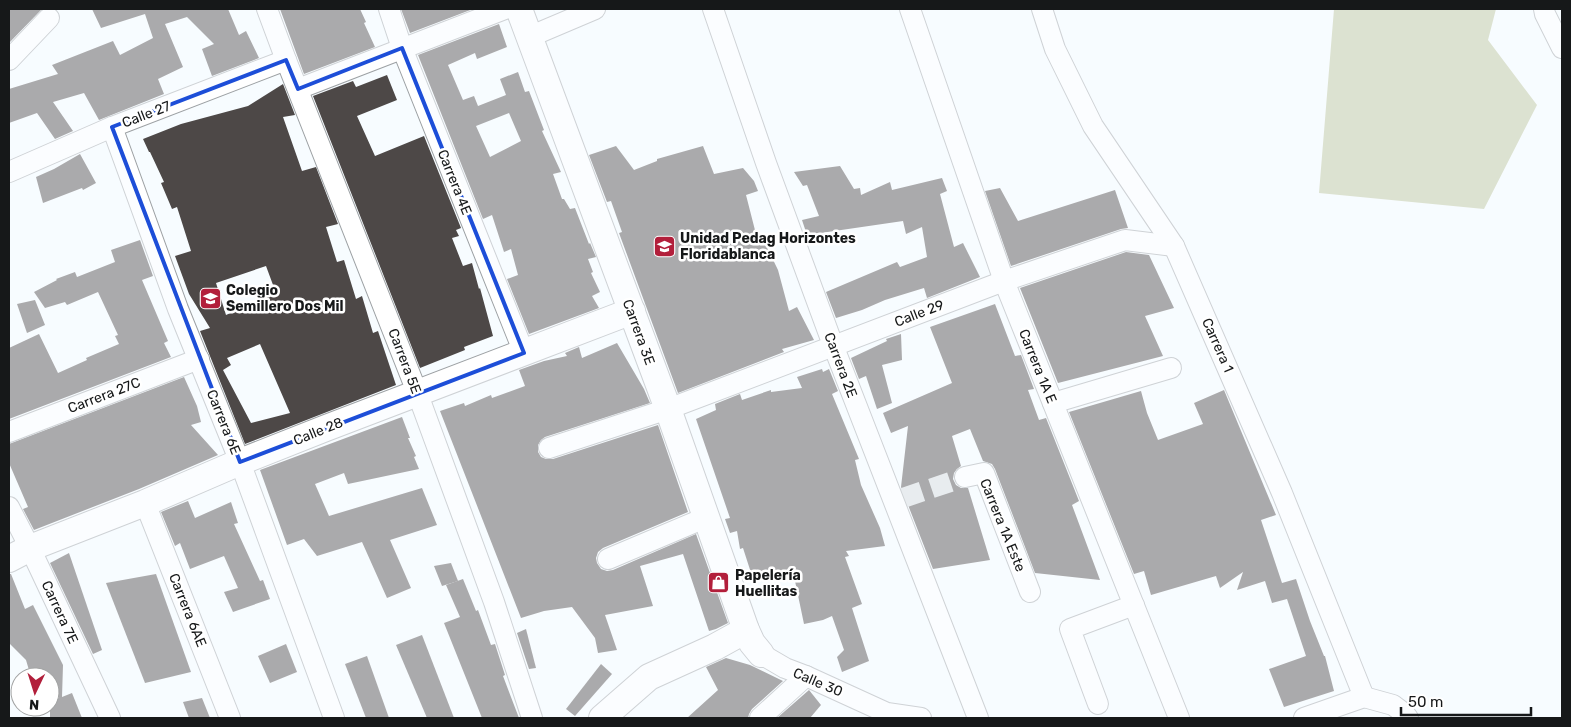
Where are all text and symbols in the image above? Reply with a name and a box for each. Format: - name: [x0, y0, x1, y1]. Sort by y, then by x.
- street label: Calle 27: [120, 97, 173, 131]
- street label: Carrera 4E: [434, 147, 475, 217]
- place label: Unidad Pedag Horizontes Floridablanca: [680, 230, 856, 263]
- school or university icon: Unidad Pedag Horizontes Floridablanca: [652, 234, 676, 258]
- place label: Colegio Semillero Dos Mil: [226, 282, 343, 315]
- school or university icon: Colegio Semillero Dos Mil: [198, 286, 222, 310]
- street label: Calle 29: [892, 296, 946, 331]
- street label: Carrera 3E: [619, 297, 658, 367]
- street label: Carrera 1: [1198, 315, 1237, 375]
- street label: Carrera 5E: [384, 326, 425, 396]
- street label: Carrera 1A E: [1015, 327, 1060, 406]
- street label: Carrera 2E: [820, 330, 861, 400]
- street label: Carrera 27C: [65, 374, 143, 417]
- street label: Carrera 6E: [203, 387, 244, 457]
- street label: Calle 28: [291, 414, 346, 449]
- street label: Carrera 1A Este: [976, 476, 1029, 574]
- place label: Papelería Huellitas: [735, 567, 801, 600]
- street label: Carrera 6AE: [165, 571, 210, 650]
- shop icon: Papelería Huellitas: [707, 571, 731, 595]
- street label: Carrera 7E: [38, 578, 82, 646]
- street label: Calle 30: [790, 664, 845, 701]
- north arrow: [10, 667, 60, 717]
- scale bar: [1401, 684, 1531, 716]
- text: 50 m: [1408, 693, 1443, 711]
- text: N: [29, 696, 40, 713]

